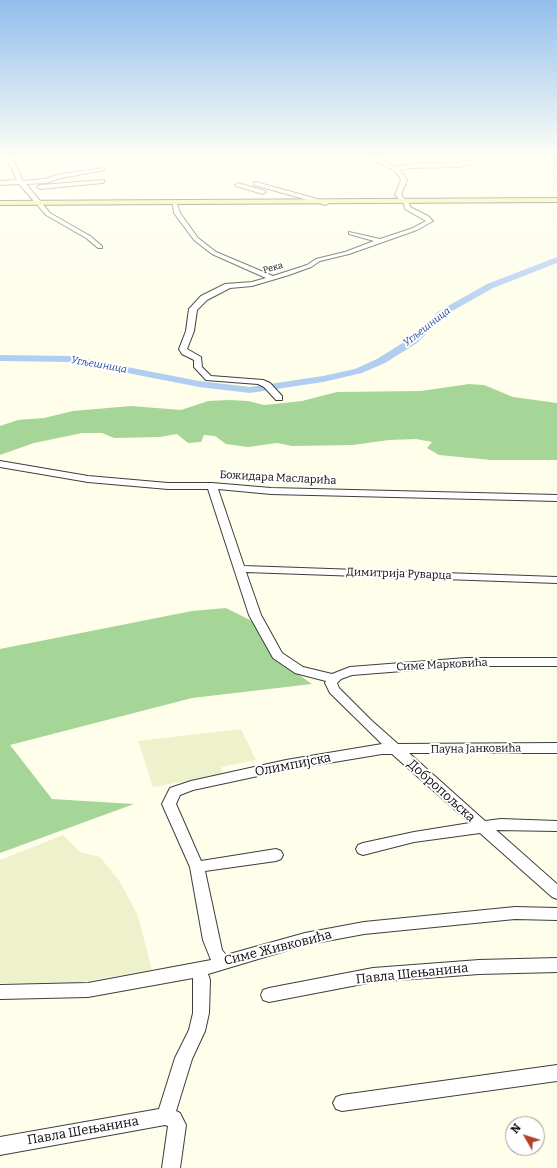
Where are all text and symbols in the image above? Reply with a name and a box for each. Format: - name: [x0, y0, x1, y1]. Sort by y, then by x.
- street label: Река: [262, 260, 284, 276]
- water label: Угљешница: [401, 305, 453, 349]
- water label: Угљешница: [70, 354, 128, 376]
- street label: Божидара Масларића: [219, 468, 337, 488]
- street label: Димитрија Руварца: [346, 566, 452, 582]
- street label: Симе Марковића: [396, 656, 488, 674]
- street label: Пауна Јанковића: [431, 742, 521, 756]
- street label: Олимпијска: [254, 750, 332, 780]
- street label: Добропољска: [404, 756, 478, 826]
- street label: Симе Живковића: [222, 927, 334, 969]
- street label: Павла Шењанина: [355, 960, 469, 988]
- street label: Павла Шењанина: [26, 1114, 140, 1148]
- north arrow: [505, 1116, 545, 1156]
- text: N: [508, 1121, 524, 1136]

